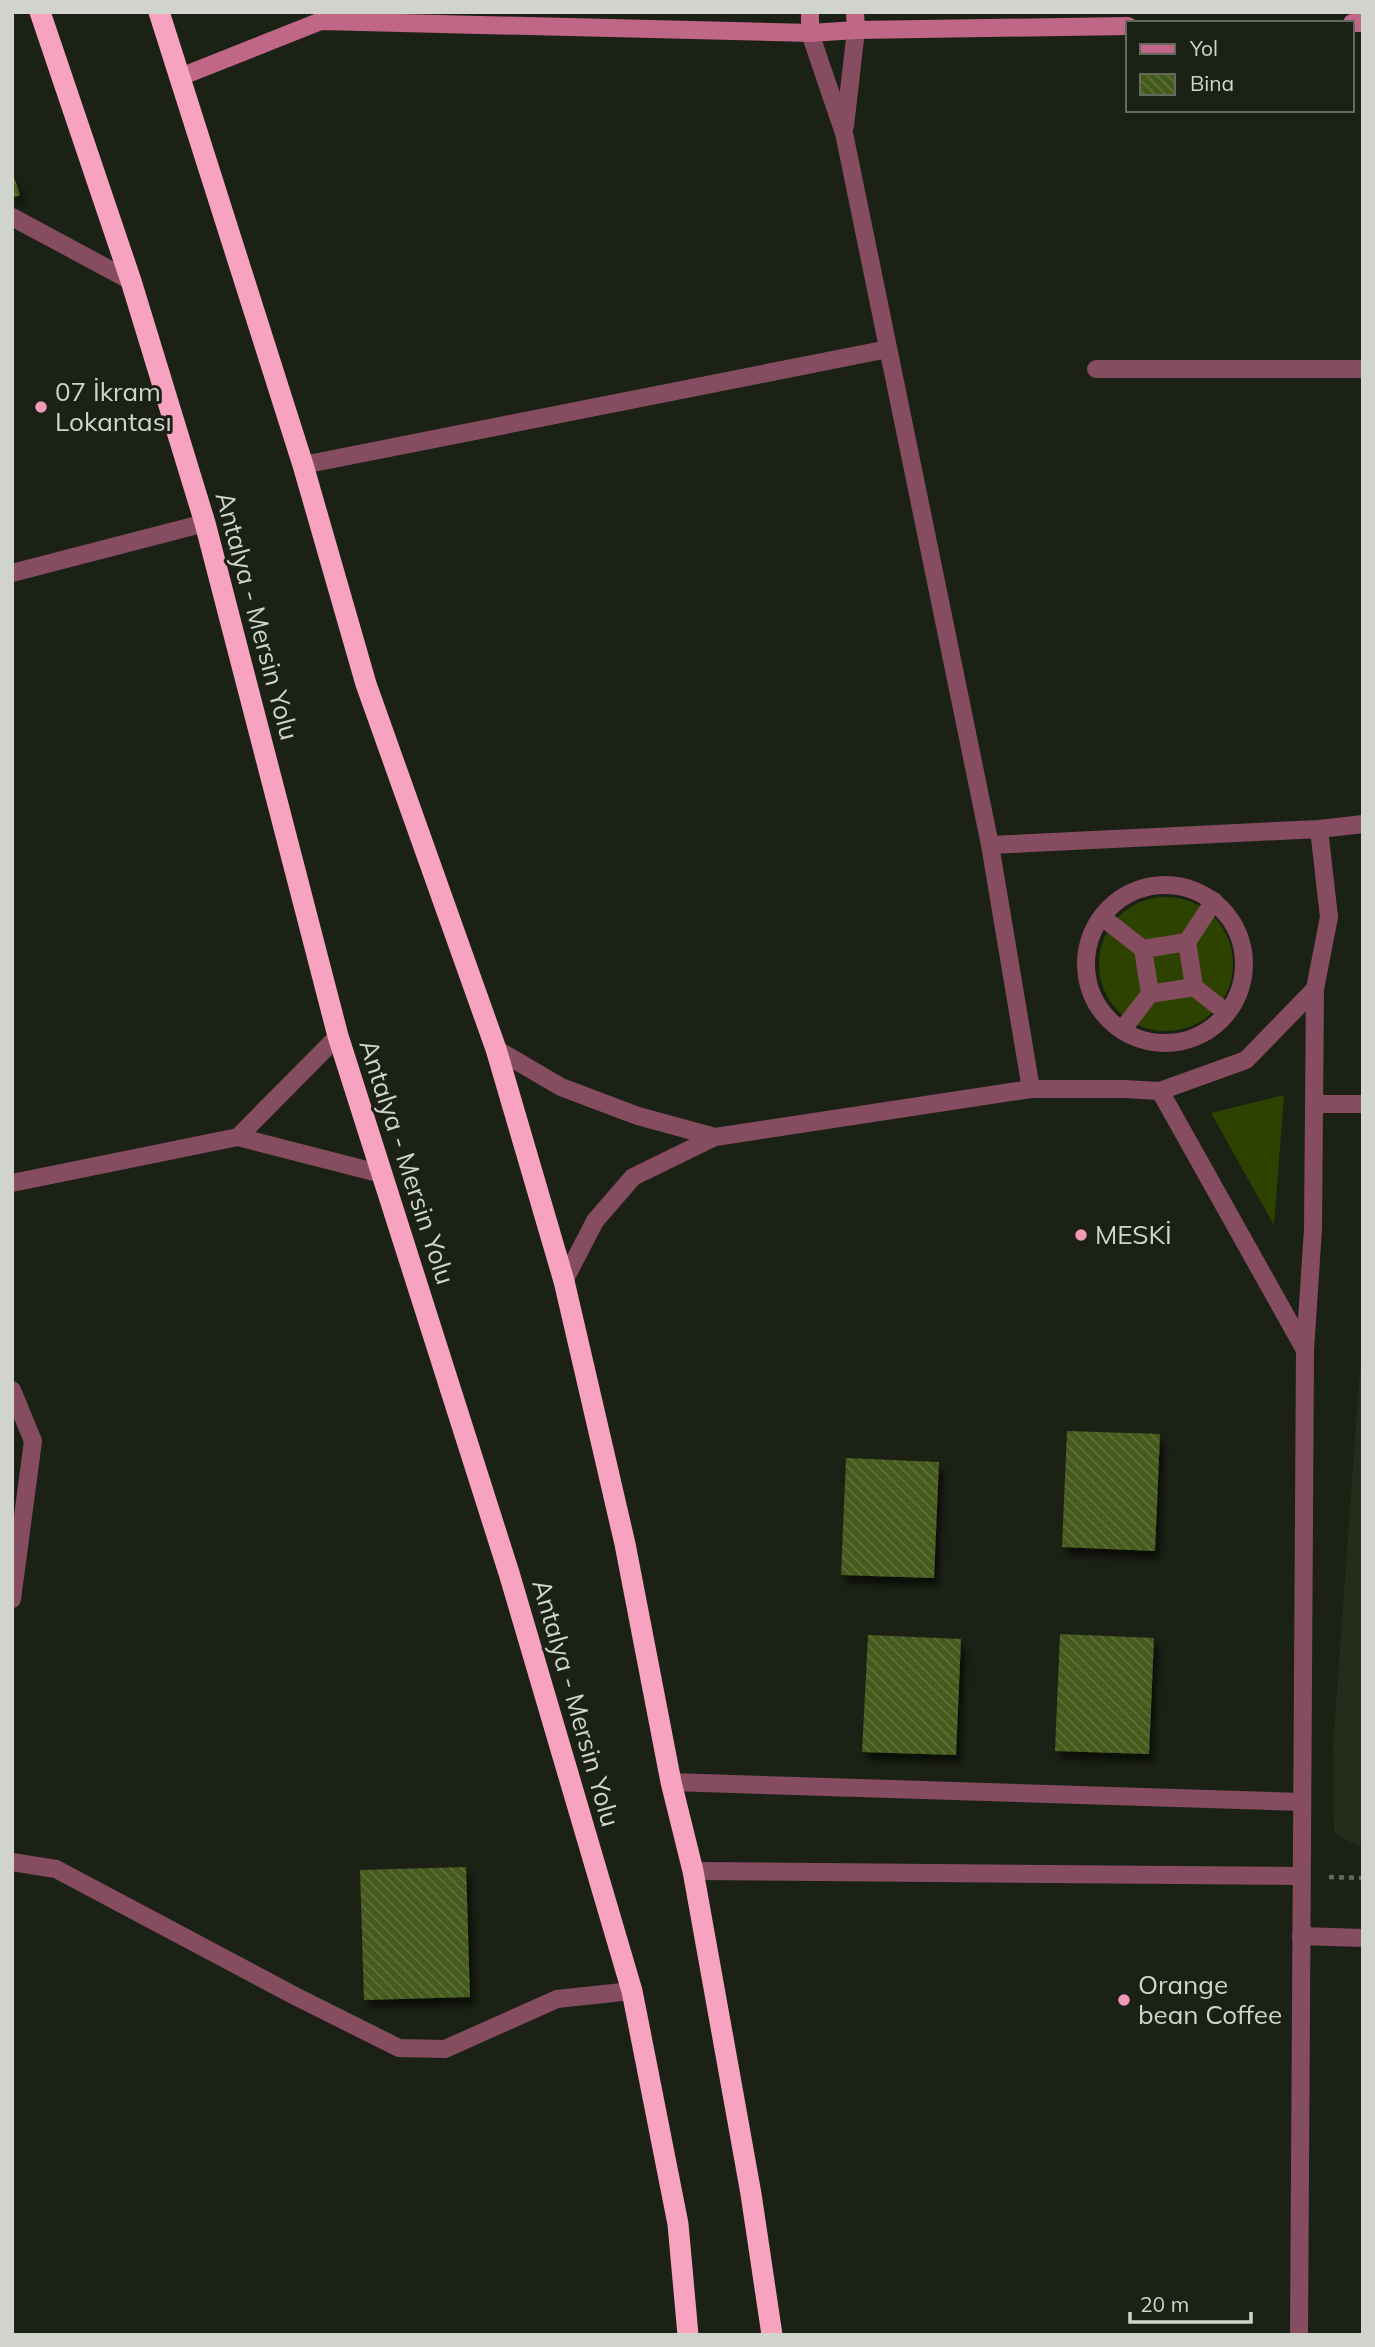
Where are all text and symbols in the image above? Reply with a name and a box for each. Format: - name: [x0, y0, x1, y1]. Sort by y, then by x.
- legend: [1126, 21, 1354, 112]
- text: Yol: [1189, 35, 1218, 61]
- text: Bina: [1190, 70, 1234, 96]
- place label: 07 İkram Lokantası: [55, 375, 172, 438]
- marker: 07 İkram Lokantası: [33, 399, 49, 415]
- street label: Antalya - Mersin Yolu: [208, 488, 307, 744]
- street label: Antalya - Mersin Yolu: [352, 1035, 463, 1289]
- place label: MESKİ: [1095, 1218, 1172, 1251]
- marker: MESKİ: [1073, 1227, 1089, 1243]
- street label: Antalya - Mersin Yolu: [525, 1575, 628, 1830]
- place label: Orange bean Coffee: [1138, 1968, 1282, 2031]
- marker: Orange bean Coffee: [1116, 1992, 1132, 2008]
- scale bar: [1130, 2280, 1251, 2324]
- text: 20 m: [1140, 2291, 1189, 2317]

